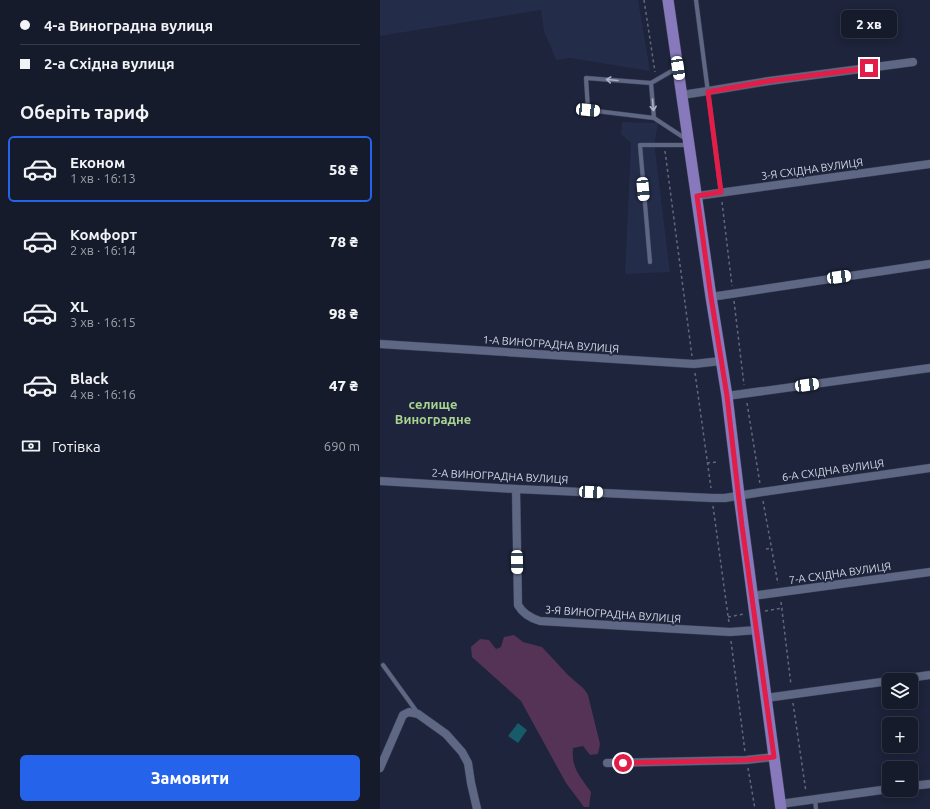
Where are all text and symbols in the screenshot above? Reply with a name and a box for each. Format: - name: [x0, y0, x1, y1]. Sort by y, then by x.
- callout: 2 хв: [841, 10, 897, 38]
- text: 4-а Виноградна вулиця: [44, 17, 213, 34]
- text: 2 хв: [856, 17, 882, 31]
- text: 2-а Східна вулиця: [44, 55, 175, 72]
- car: [670, 55, 686, 81]
- route end: [860, 59, 878, 77]
- one-way arrow: [606, 76, 619, 83]
- one-way arrow: [650, 99, 657, 112]
- text: Оберіть тариф: [20, 102, 149, 122]
- car: [575, 103, 601, 117]
- icon: car: [22, 151, 58, 187]
- text: Економ: [70, 154, 125, 171]
- street label: 3-Я СХІДНА ВУЛИЦЯ: [760, 156, 864, 182]
- text: 58 ₴: [329, 161, 358, 178]
- text: 1 хв · 16:13: [70, 171, 136, 185]
- car: [636, 177, 650, 201]
- icon: car: [22, 223, 58, 259]
- text: Комфорт: [70, 226, 137, 243]
- text: 78 ₴: [329, 233, 358, 250]
- text: 2 хв · 16:14: [70, 243, 136, 257]
- car: [826, 269, 852, 285]
- icon: car: [22, 295, 58, 331]
- text: XL: [70, 298, 88, 315]
- text: 98 ₴: [329, 305, 358, 322]
- text: 3 хв · 16:15: [70, 315, 136, 329]
- street label: 1-А ВИНОГРАДНА ВУЛИЦЯ: [482, 333, 620, 355]
- icon: car: [22, 367, 58, 403]
- text: Black: [70, 370, 109, 387]
- text: 47 ₴: [329, 377, 358, 394]
- car: [794, 377, 820, 393]
- text: 4 хв · 16:16: [70, 387, 136, 401]
- district label: селище Виноградне: [395, 397, 471, 426]
- icon: cash: [20, 435, 42, 457]
- text: Готівка: [52, 438, 101, 455]
- text: 690 m: [324, 439, 360, 453]
- street label: 6-А СХІДНА ВУЛИЦЯ: [781, 457, 885, 483]
- street label: 2-А ВИНОГРАДНА ВУЛИЦЯ: [431, 466, 569, 486]
- car: [579, 485, 603, 499]
- car: [511, 550, 523, 574]
- street label: 7-А СХІДНА ВУЛИЦЯ: [788, 560, 892, 586]
- street label: 3-Я ВИНОГРАДНА ВУЛИЦЯ: [545, 603, 681, 625]
- map controls: [882, 673, 918, 797]
- button: layers: [882, 673, 918, 709]
- button: +: [882, 717, 918, 753]
- route start: [614, 754, 632, 772]
- button: Замовити: [20, 755, 360, 801]
- button: −: [882, 761, 918, 797]

